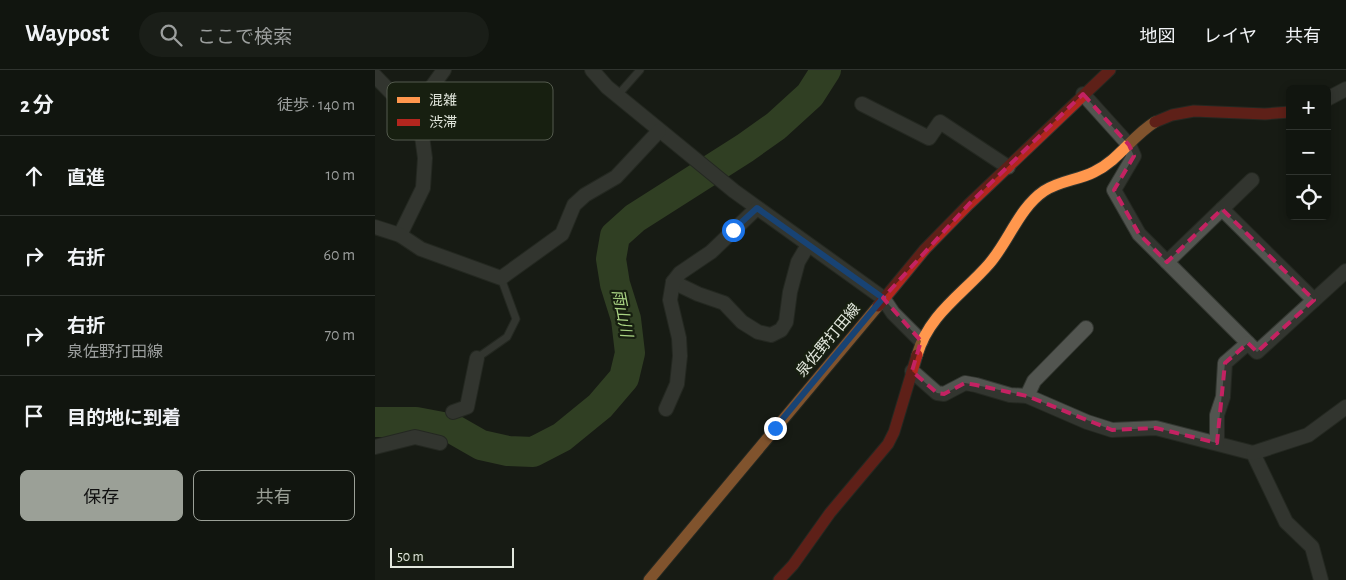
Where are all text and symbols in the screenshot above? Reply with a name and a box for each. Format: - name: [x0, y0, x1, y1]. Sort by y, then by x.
- search box: [139, 12, 489, 57]
- icon: search: [157, 21, 185, 49]
- text: Waypost: [25, 22, 109, 46]
- text: ここで検索: [197, 28, 292, 47]
- text: 地図: [1140, 28, 1176, 46]
- text: レイヤ: [1204, 28, 1257, 46]
- text: 共有: [1285, 28, 1321, 46]
- legend: [387, 82, 553, 140]
- map controls: [1286, 85, 1331, 220]
- button: +: [1286, 85, 1331, 130]
- text: 混雑: [429, 92, 457, 108]
- text: 2 分: [20, 95, 54, 116]
- text: 徒歩 · 140 m: [277, 97, 355, 113]
- text: 渋滞: [429, 115, 457, 130]
- button: −: [1286, 130, 1331, 175]
- icon: ahead: [20, 162, 48, 190]
- text: 10 m: [326, 167, 355, 183]
- text: 直進: [67, 169, 105, 188]
- button: locate: [1286, 175, 1331, 220]
- route start: [722, 219, 745, 242]
- icon: right: [20, 242, 48, 270]
- text: 60 m: [324, 247, 355, 263]
- text: 右折: [67, 249, 105, 268]
- water label: 雨山川: [610, 288, 636, 340]
- street label: 泉佐野打田線: [793, 300, 863, 380]
- text: 右折: [67, 317, 105, 336]
- icon: right: [20, 322, 48, 350]
- text: 70 m: [324, 327, 355, 343]
- text: 泉佐野打田線: [67, 344, 163, 360]
- icon: arrive: [20, 402, 48, 430]
- text: 目的地に到着: [67, 409, 181, 428]
- route end: [764, 417, 787, 440]
- button: 保存: [20, 470, 183, 521]
- button: 共有: [193, 470, 355, 521]
- scale bar: [390, 545, 514, 568]
- text: 50 m: [397, 550, 424, 564]

